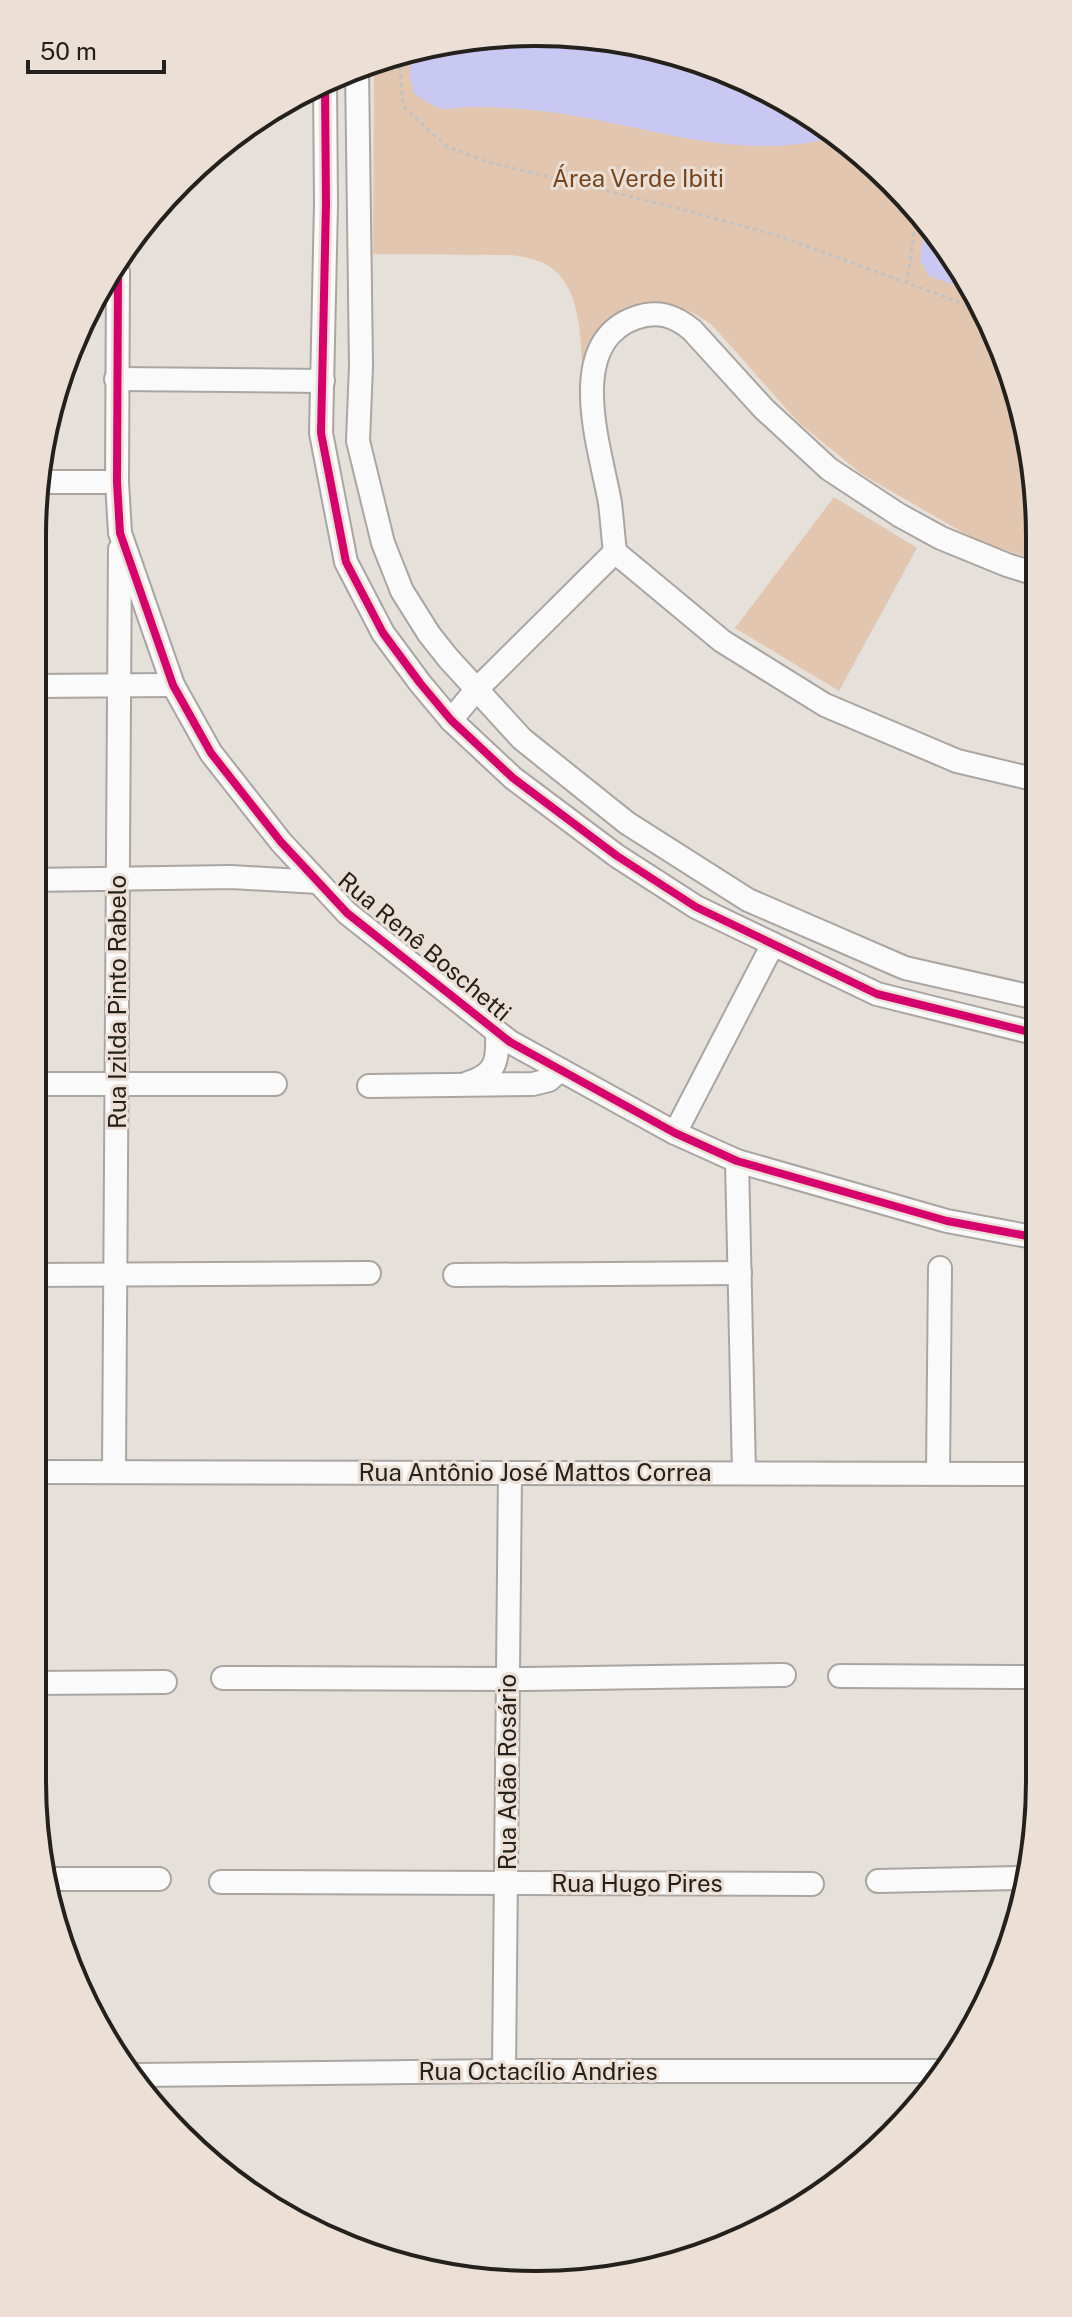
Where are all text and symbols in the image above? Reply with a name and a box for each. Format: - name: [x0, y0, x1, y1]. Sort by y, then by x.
- scale bar: [28, 24, 164, 74]
- text: 50 m: [40, 37, 97, 65]
- park label: Área Verde Ibiti: [552, 164, 724, 192]
- street label: Rua Renê Boschetti: [333, 866, 517, 1026]
- street label: Rua Izilda Pinto Rabelo: [103, 875, 131, 1129]
- street label: Rua Antônio José Mattos Correa: [358, 1458, 712, 1486]
- street label: Rua Adão Rosário: [493, 1674, 521, 1870]
- street label: Rua Hugo Pires: [551, 1869, 723, 1897]
- street label: Rua Octacílio Andries: [418, 2057, 658, 2085]

